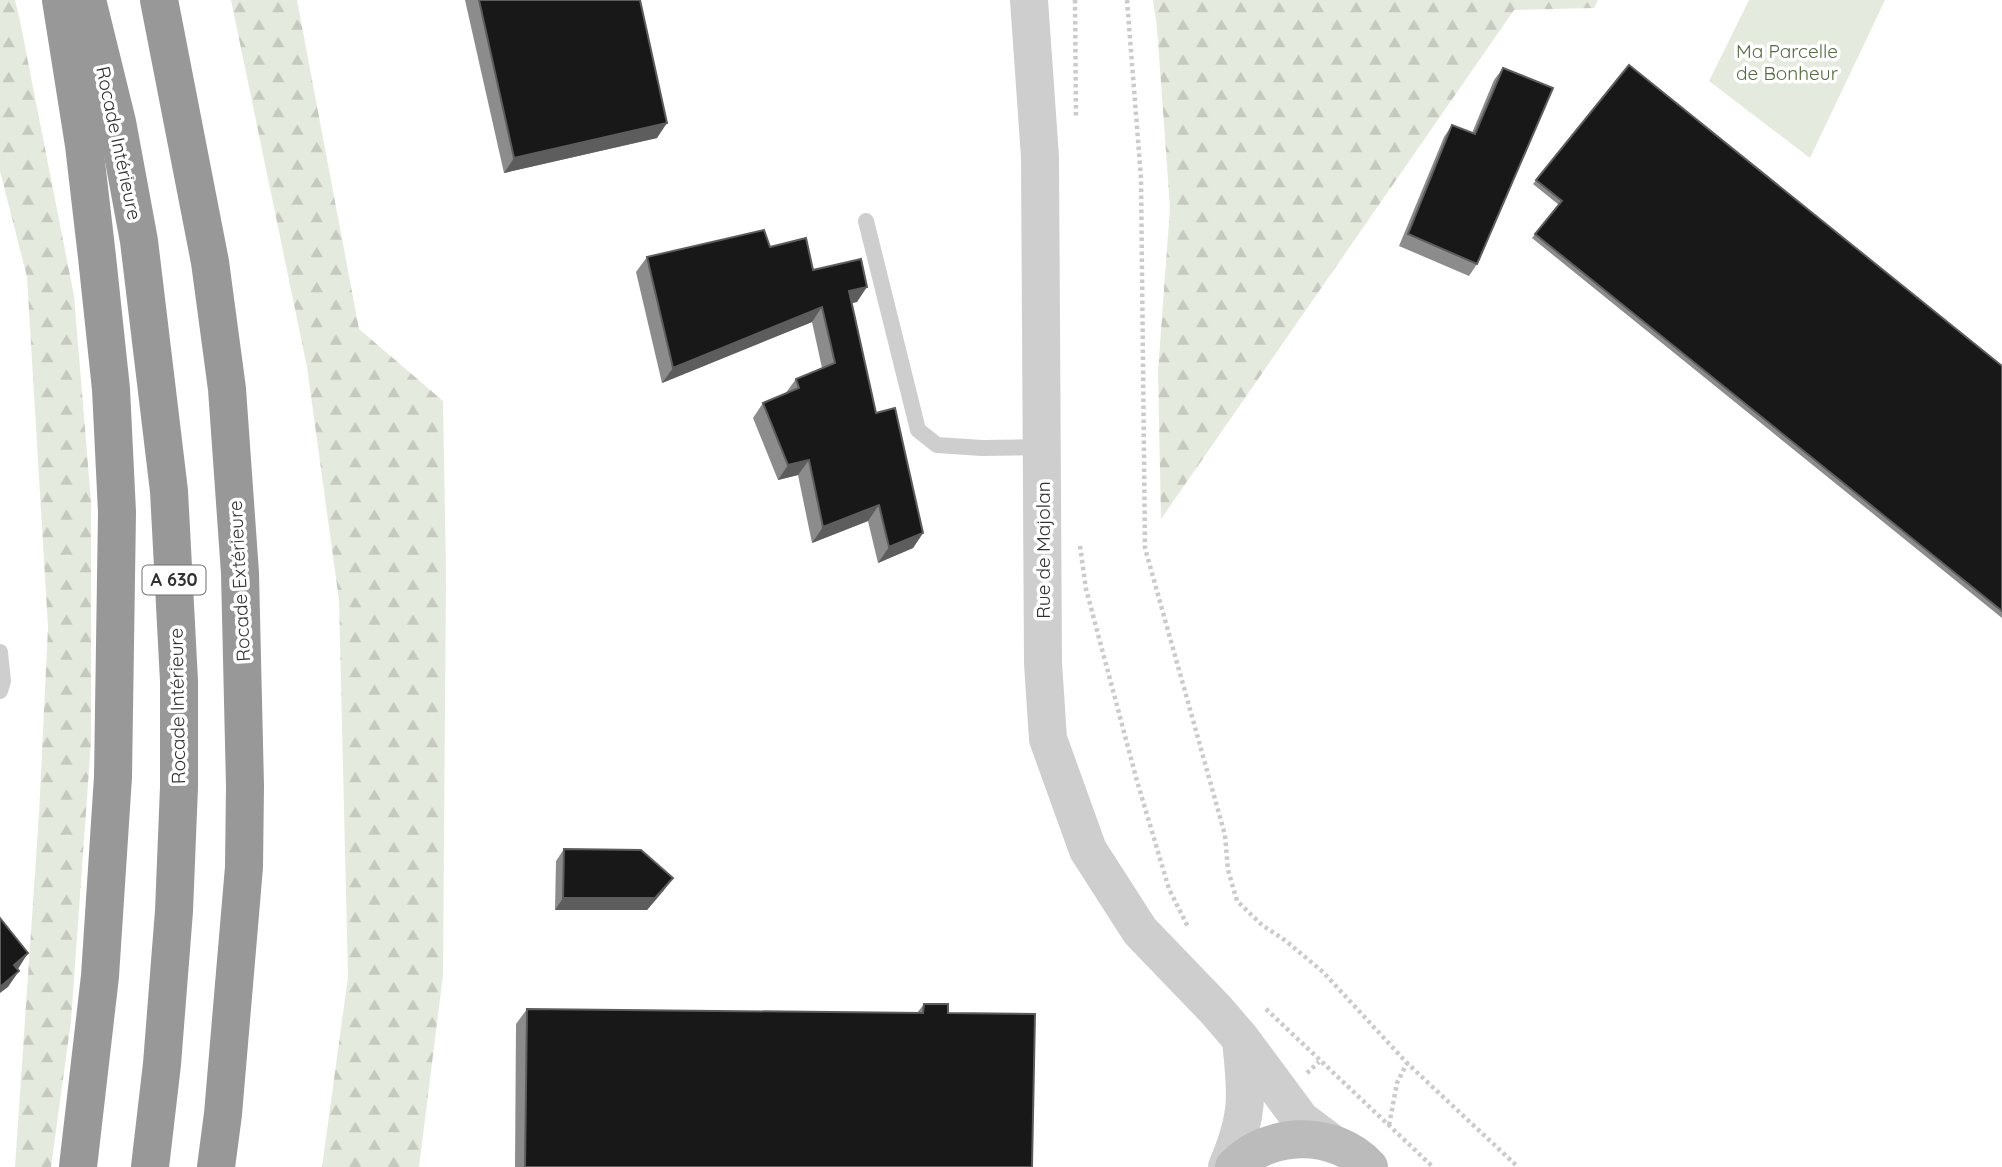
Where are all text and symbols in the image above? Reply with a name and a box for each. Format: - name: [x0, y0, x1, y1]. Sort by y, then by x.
- park label: Ma Parcelle de Bonheur: [1736, 39, 1839, 85]
- street label: Rocade Intérieure: [91, 64, 147, 222]
- street label: Rue de Majolan: [1031, 481, 1055, 619]
- street label: Rocade Extérieure: [223, 500, 255, 662]
- road number: A 630: [142, 566, 206, 594]
- street label: Rocade Intérieure: [164, 628, 190, 784]

